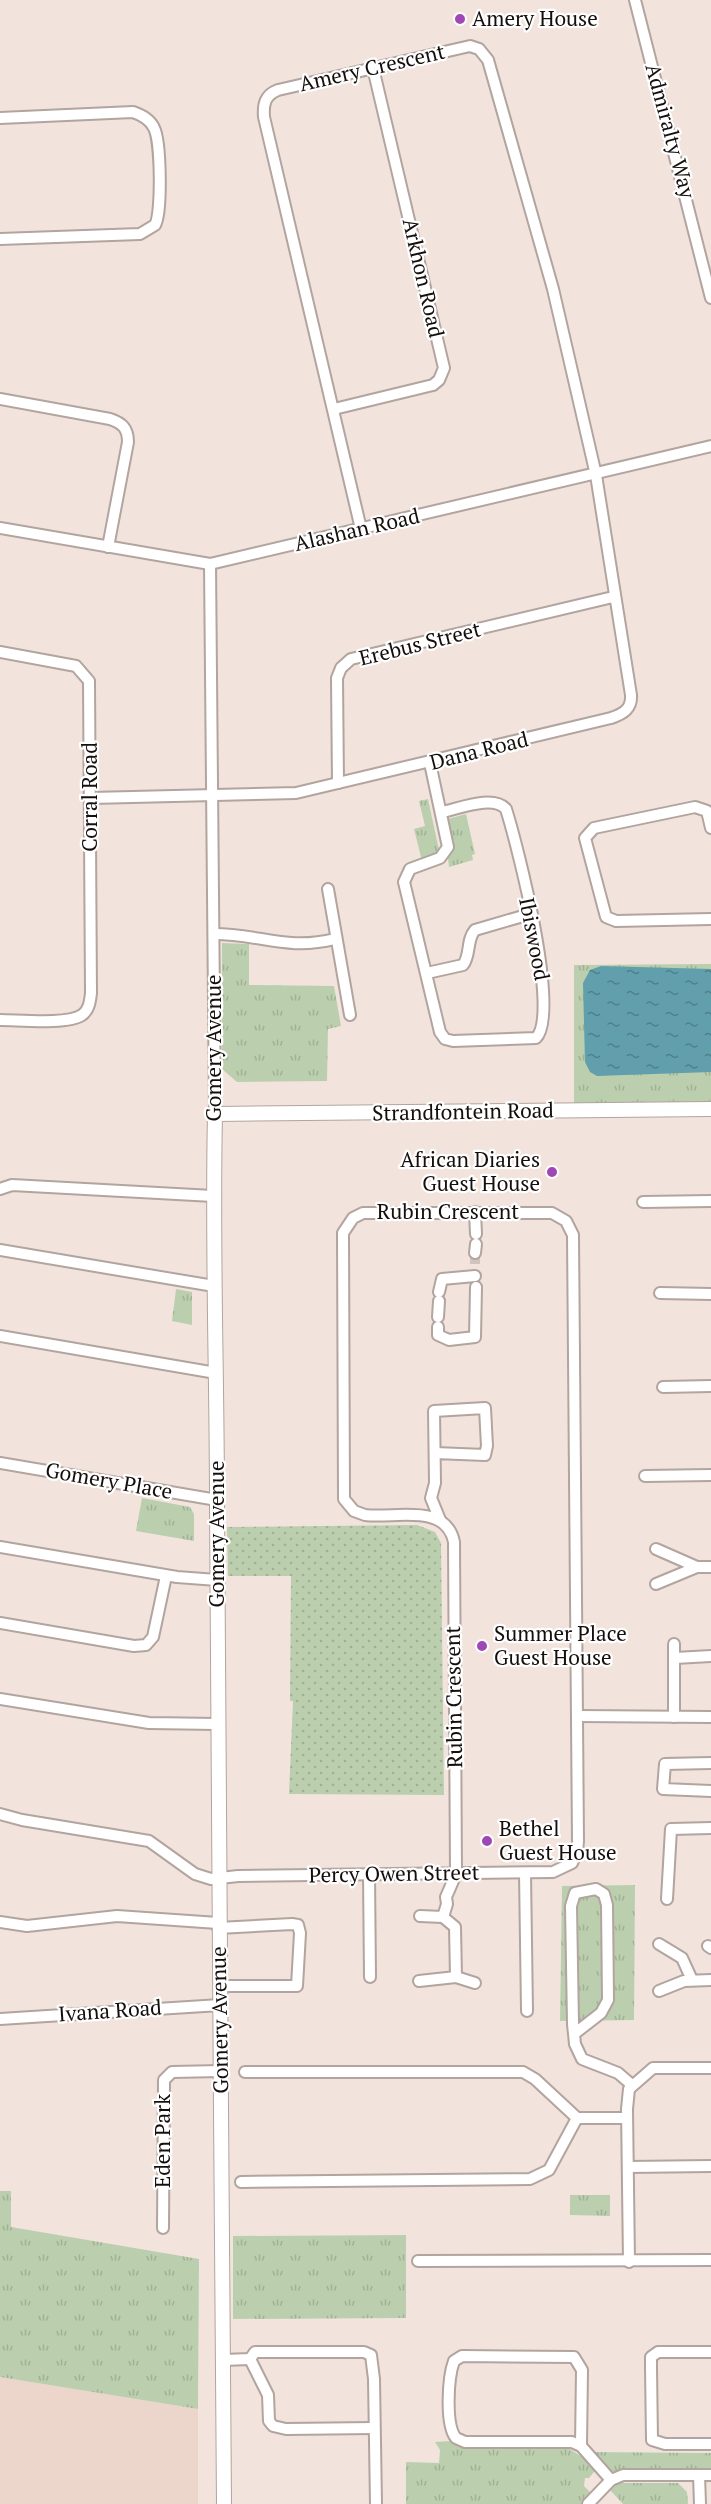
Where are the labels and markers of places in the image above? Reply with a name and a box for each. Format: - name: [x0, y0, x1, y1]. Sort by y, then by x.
- place label: Amery House: [472, 4, 598, 32]
- marker: Amery House: [453, 12, 467, 26]
- place label: African Diaries Guest House: [400, 1145, 540, 1197]
- marker: African Diaries Guest House: [545, 1165, 559, 1179]
- place label: Summer Place Guest House: [494, 1619, 627, 1671]
- marker: Summer Place Guest House: [475, 1639, 489, 1653]
- place label: Bethel Guest House: [499, 1814, 617, 1866]
- marker: Bethel Guest House: [480, 1834, 494, 1848]

